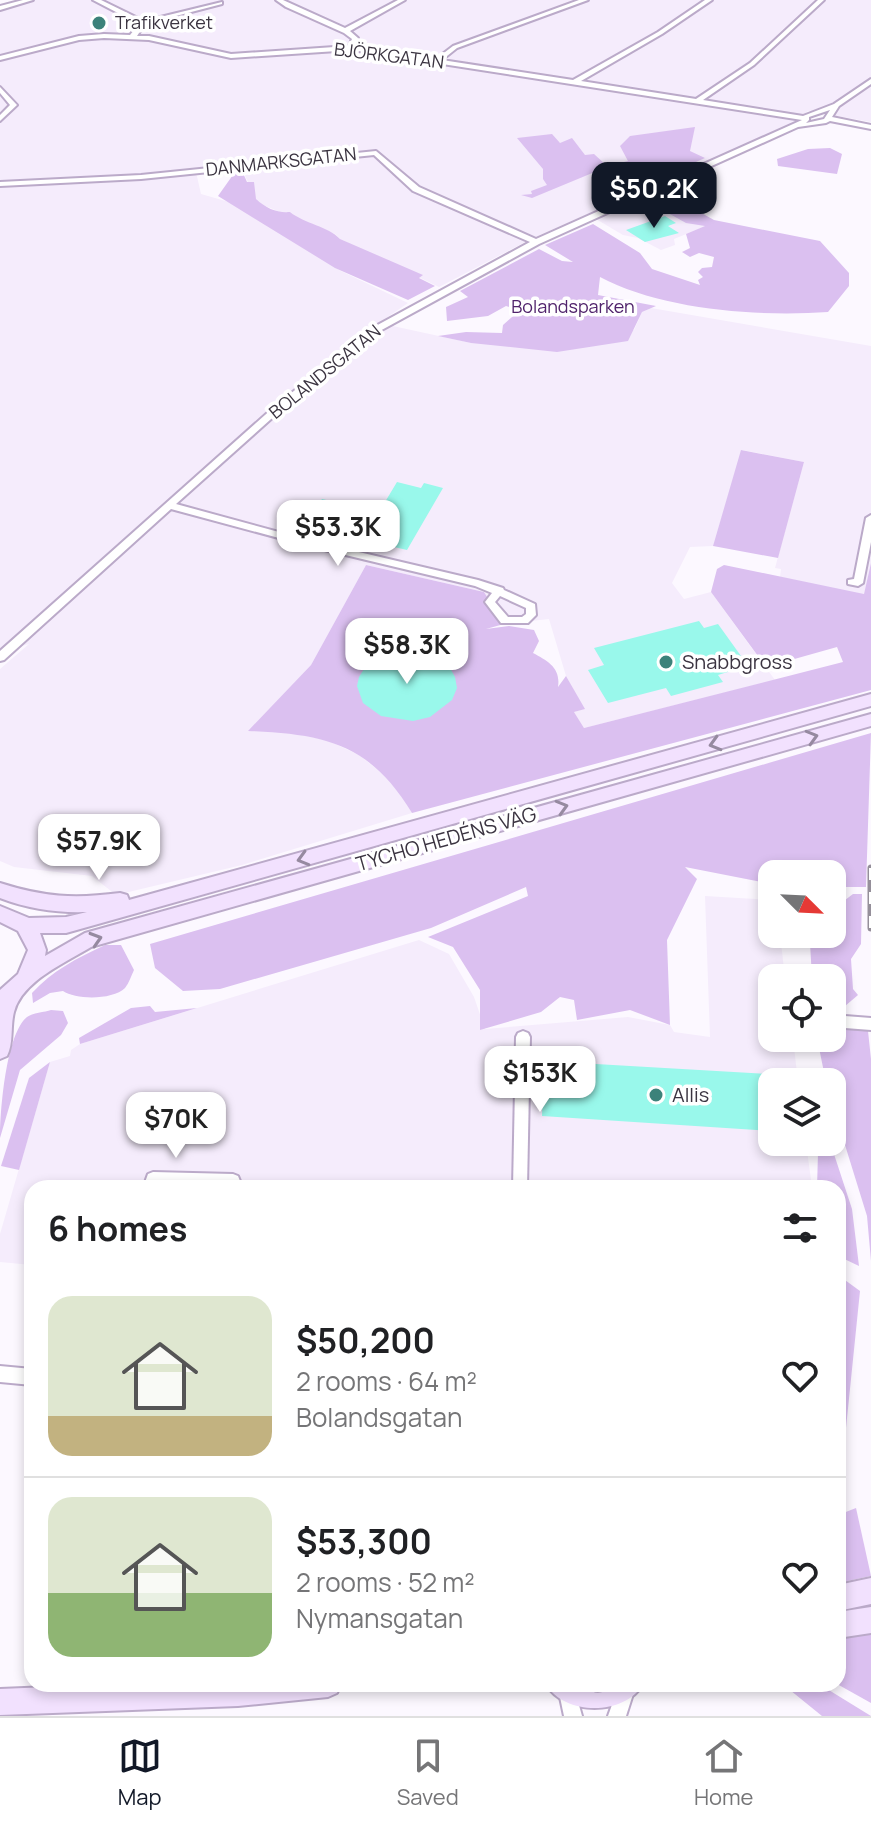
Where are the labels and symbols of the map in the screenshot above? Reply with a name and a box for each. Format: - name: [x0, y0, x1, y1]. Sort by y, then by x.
- place label: Trafikverket: [115, 10, 213, 34]
- marker: Trafikverket: [90, 14, 108, 32]
- street label: BJÖRKGATAN: [333, 36, 445, 74]
- street label: DANMARKSGATAN: [204, 141, 357, 181]
- pin: $50.2K: [589, 162, 719, 230]
- park label: Bolandsparken: [511, 294, 635, 318]
- street label: BOLANDSGATAN: [264, 319, 385, 424]
- pin: $53.3K: [273, 500, 403, 568]
- pin: $58.3K: [342, 618, 472, 686]
- place label: Snabbgross: [682, 648, 793, 675]
- marker: Snabbgross: [657, 653, 675, 671]
- one-way arrow: [805, 729, 819, 746]
- one-way arrow: [709, 734, 722, 751]
- one-way arrow: [554, 799, 568, 816]
- street label: TYCHO HEDÉNS VÄG: [353, 800, 539, 877]
- pin: $57.9K: [34, 814, 164, 882]
- one-way arrow: [296, 850, 310, 866]
- north arrow: [758, 860, 846, 948]
- one-way arrow: [88, 932, 102, 948]
- pin: $153K: [484, 1046, 596, 1114]
- place label: Allis: [672, 1081, 709, 1108]
- marker: Allis: [647, 1086, 665, 1104]
- pin: $70K: [129, 1092, 223, 1160]

